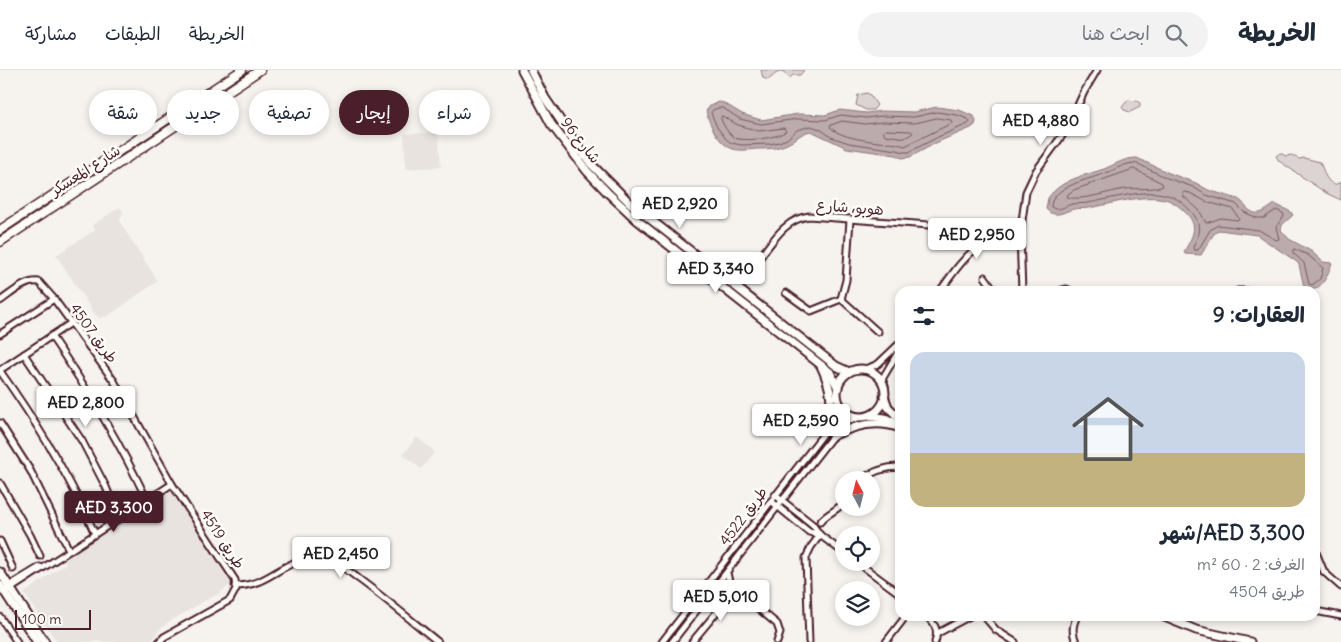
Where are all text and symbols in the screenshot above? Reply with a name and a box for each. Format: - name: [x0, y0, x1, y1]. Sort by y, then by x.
- search box: [858, 12, 1208, 57]
- text: الخريطة: [1238, 17, 1316, 47]
- text: ابحث هنا: [1082, 21, 1150, 45]
- icon: search: [1162, 21, 1190, 49]
- text: مشاركة: [25, 22, 77, 45]
- text: الطبقات: [105, 22, 161, 45]
- text: الخريطة: [189, 22, 245, 45]
- chip: شقة: [89, 90, 157, 135]
- chip: جديد: [167, 90, 239, 135]
- chip: تصفية: [249, 90, 329, 135]
- chip: إيجار: [339, 90, 409, 135]
- chip: شراء: [419, 90, 490, 135]
- pin: AED 4,880: [984, 104, 1098, 146]
- text: AED 4,880: [1003, 110, 1079, 130]
- street label: شارع 96: [556, 113, 605, 167]
- street label: شارع المعسكر: [45, 140, 124, 202]
- pin: AED 2,920: [623, 186, 737, 229]
- text: AED 2,920: [642, 193, 718, 213]
- street label: هوبو، شارع: [815, 195, 884, 220]
- pin: AED 2,950: [920, 218, 1034, 260]
- text: AED 2,950: [939, 224, 1015, 244]
- pin: AED 3,340: [659, 252, 773, 294]
- text: AED 3,340: [678, 258, 754, 278]
- street label: طريق 4507: [66, 299, 122, 367]
- text: العقارات: 9: [1213, 301, 1305, 328]
- icon: filters: [910, 302, 938, 330]
- icon: home: [1063, 384, 1153, 474]
- pin: AED 2,800: [29, 386, 143, 428]
- text: AED 2,800: [47, 392, 125, 412]
- pin: AED 2,590: [744, 404, 858, 446]
- text: AED 2,590: [763, 410, 839, 430]
- north arrow: [835, 471, 880, 516]
- map controls: [835, 471, 880, 626]
- street label: طريق 4522: [715, 483, 771, 549]
- pin: AED 3,300: [57, 490, 171, 533]
- text: AED 3,300: [75, 497, 153, 517]
- street label: طريق 4519: [197, 506, 249, 572]
- text: AED 3,300/شهر: [1161, 519, 1305, 546]
- button: locate: [835, 526, 880, 571]
- pin: AED 2,450: [284, 536, 398, 579]
- text: AED 2,450: [303, 543, 379, 563]
- text: الغرف: 2 · 60 m²: [1197, 554, 1305, 574]
- pin: AED 5,010: [664, 580, 778, 622]
- button: layers: [835, 581, 880, 626]
- text: طريق 4504: [1229, 581, 1305, 601]
- text: AED 5,010: [684, 586, 758, 606]
- scale bar: [15, 607, 91, 630]
- text: 100 m: [22, 610, 62, 628]

